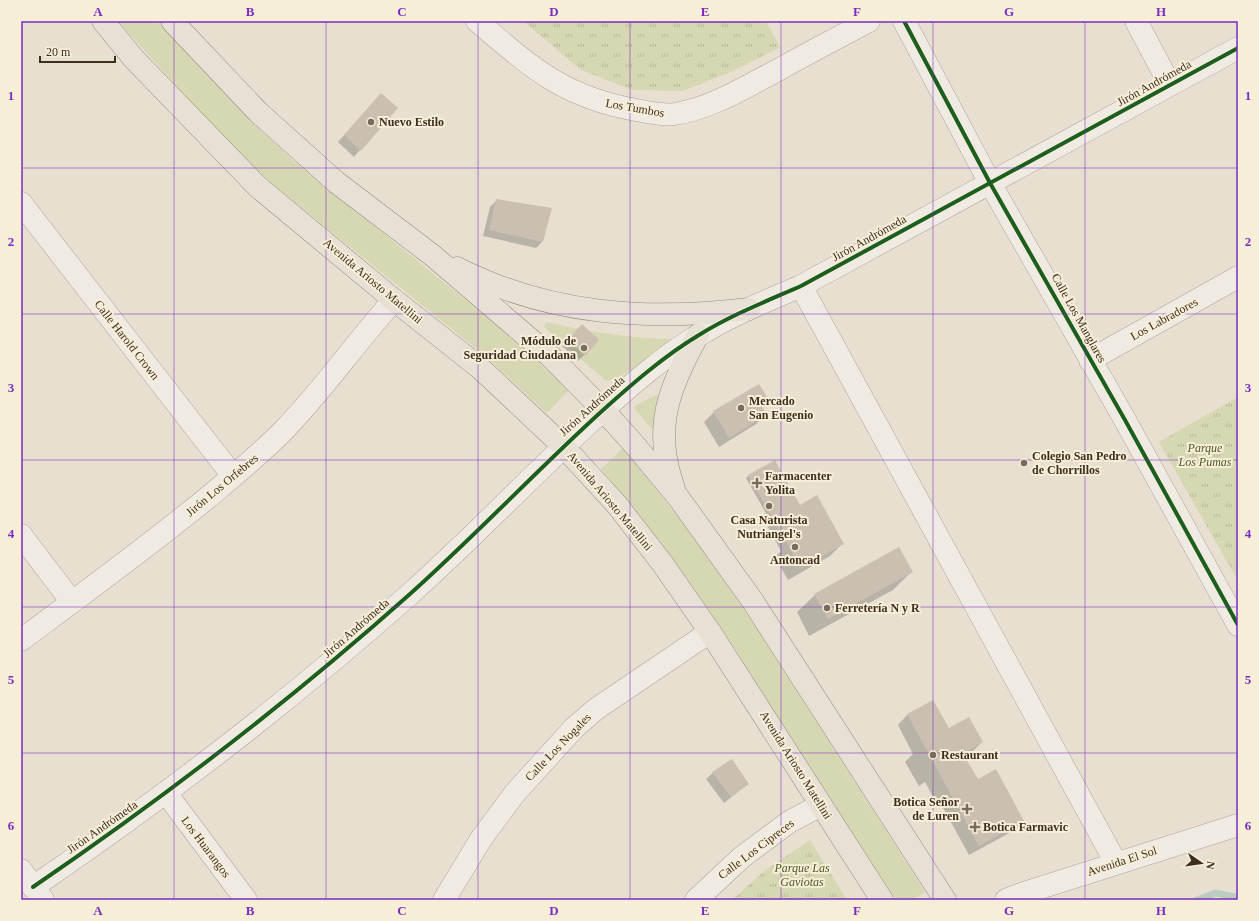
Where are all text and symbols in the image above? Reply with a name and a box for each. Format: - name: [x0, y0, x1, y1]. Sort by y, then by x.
- text: A: [93, 4, 103, 19]
- text: B: [246, 4, 255, 19]
- text: C: [397, 4, 407, 19]
- text: D: [549, 4, 559, 19]
- text: E: [701, 4, 709, 19]
- text: F: [853, 4, 861, 19]
- text: G: [1004, 4, 1014, 19]
- text: H: [1156, 4, 1166, 19]
- scale bar: [40, 38, 115, 64]
- text: 20 m: [46, 45, 71, 59]
- street label: Jirón Andrómeda: [1114, 56, 1194, 109]
- text: 1: [8, 88, 14, 103]
- text: 1: [1245, 88, 1251, 103]
- street label: Los Tumbos: [604, 96, 666, 120]
- place label: Nuevo Estilo: [379, 115, 444, 129]
- marker: Nuevo Estilo: [366, 117, 376, 127]
- street label: Jirón Andrómeda: [829, 211, 909, 264]
- text: 2: [8, 234, 14, 249]
- text: 2: [1245, 234, 1251, 249]
- street label: Avenida Ariosto Matellini: [321, 235, 426, 327]
- street label: Calle Los Manglares: [1049, 271, 1110, 365]
- street label: Los Labradores: [1128, 295, 1200, 343]
- street label: Calle Harold Crown: [92, 297, 162, 383]
- place label: Módulo de Seguridad Ciudadana: [464, 334, 577, 362]
- marker: Módulo de Seguridad Ciudadana: [579, 343, 589, 353]
- street label: Jirón Andrómeda: [556, 373, 628, 439]
- text: 3: [8, 380, 15, 395]
- text: 3: [1245, 380, 1252, 395]
- place label: Mercado San Eugenio: [749, 394, 813, 422]
- marker: Mercado San Eugenio: [736, 403, 746, 413]
- park label: Parque Los Pumas: [1177, 441, 1232, 469]
- street label: Avenida Ariosto Matellini: [564, 449, 656, 554]
- place label: Colegio San Pedro de Chorrillos: [1032, 449, 1126, 477]
- street label: Jirón Los Orfebres: [183, 451, 261, 519]
- marker: Colegio San Pedro de Chorrillos: [1019, 458, 1029, 468]
- place label: Farmacenter Yolita: [765, 469, 832, 497]
- marker: Farmacenter Yolita: [752, 478, 762, 488]
- marker: Casa Naturista Nutriangel's: [764, 501, 774, 511]
- place label: Casa Naturista Nutriangel's: [731, 513, 808, 541]
- text: 4: [8, 526, 15, 541]
- text: 4: [1245, 526, 1252, 541]
- marker: Antoncad: [790, 542, 800, 552]
- place label: Antoncad: [770, 553, 820, 567]
- street label: Jirón Andrómeda: [320, 595, 392, 661]
- place label: Ferretería N y R: [835, 601, 920, 615]
- marker: Ferretería N y R: [822, 603, 832, 613]
- text: 5: [8, 672, 15, 687]
- text: 5: [1245, 672, 1252, 687]
- street label: Avenida Ariosto Matellini: [757, 708, 835, 822]
- street label: Calle Los Nogales: [522, 710, 594, 784]
- place label: Restaurant: [941, 748, 998, 762]
- marker: Restaurant: [928, 750, 938, 760]
- place label: Botica Señor de Luren: [893, 795, 960, 823]
- street label: Jirón Andrómeda: [64, 797, 141, 857]
- marker: Botica Señor de Luren: [962, 804, 972, 814]
- street label: Los Huarangos: [178, 814, 234, 881]
- street label: Calle Los Cipreces: [715, 816, 797, 882]
- text: 6: [8, 818, 15, 833]
- text: 6: [1245, 818, 1252, 833]
- place label: Botica Farmavic: [983, 820, 1069, 834]
- marker: Botica Farmavic: [970, 822, 980, 832]
- street label: Avenida El Sol: [1085, 843, 1159, 879]
- north arrow: [1181, 843, 1221, 883]
- text: N: [1204, 860, 1217, 871]
- park label: Parque Las Gaviotas: [773, 861, 830, 889]
- text: A: [93, 903, 103, 918]
- text: B: [246, 903, 255, 918]
- text: C: [397, 903, 407, 918]
- text: D: [549, 903, 559, 918]
- text: E: [701, 903, 709, 918]
- text: F: [853, 903, 861, 918]
- text: G: [1004, 903, 1014, 918]
- text: H: [1156, 903, 1166, 918]

